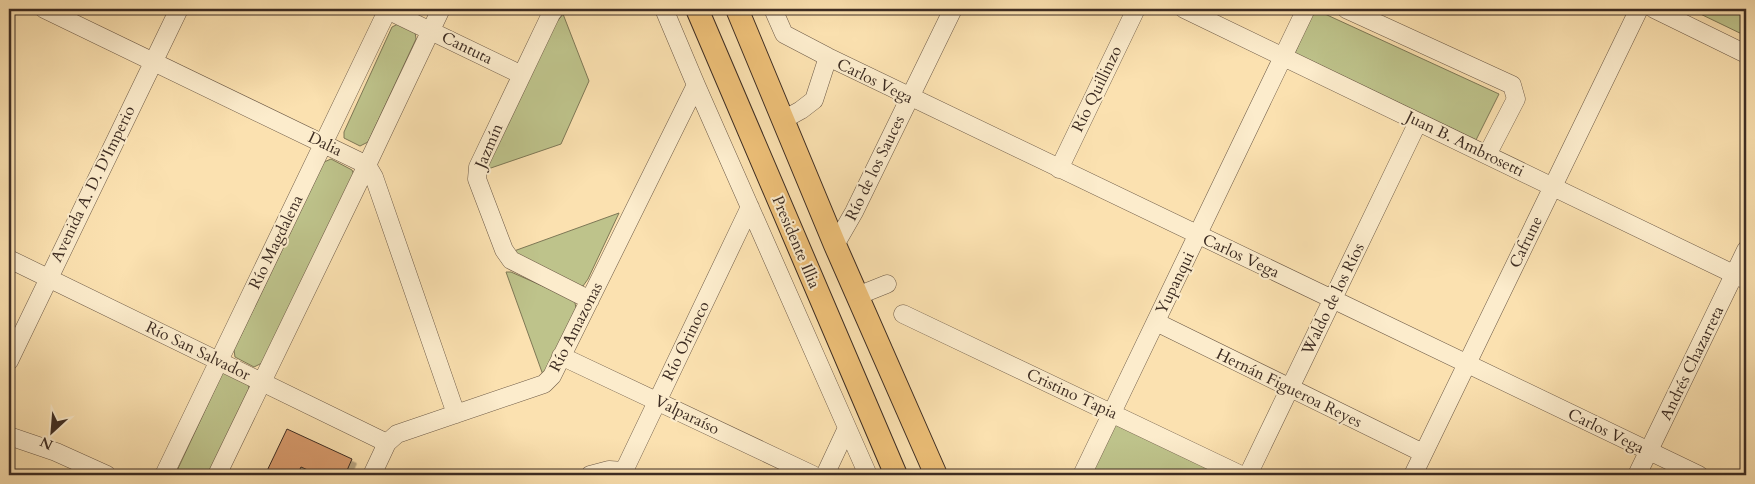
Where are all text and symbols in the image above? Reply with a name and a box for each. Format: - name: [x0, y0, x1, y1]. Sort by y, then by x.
- street label: Cantuta: [438, 26, 496, 70]
- street label: Río Quillinzo: [1067, 42, 1127, 136]
- street label: Carlos Vega: [833, 53, 917, 109]
- street label: Avenida A. D. D'Imperio: [46, 102, 141, 266]
- street label: Juan B. Ambrosetti: [1400, 105, 1528, 182]
- street label: Río de los Sauces: [840, 112, 910, 224]
- street label: Jazmín: [469, 120, 508, 174]
- street label: Dalia: [304, 126, 346, 162]
- street label: Río Magdalena: [244, 191, 308, 293]
- street label: Presidente Illia: [767, 192, 825, 292]
- street label: Cafrune: [1504, 212, 1548, 272]
- street label: Carlos Vega: [1199, 229, 1283, 283]
- street label: Waldo de los Ríos: [1296, 239, 1370, 360]
- street label: Yupanqui: [1150, 248, 1200, 318]
- street label: Río Amazonas: [544, 279, 608, 375]
- street label: Río Orinoco: [657, 297, 715, 385]
- street label: Andrés Chazarreta: [1655, 302, 1729, 424]
- street label: Río San Salvador: [142, 316, 254, 386]
- street label: Hernán Figueroa Reyes: [1212, 343, 1366, 433]
- street label: Cristino Tapia: [1023, 363, 1121, 425]
- street label: Valparaíso: [651, 390, 723, 440]
- street label: Carlos Vega: [1564, 403, 1648, 459]
- north arrow: [28, 406, 78, 456]
- text: N: [37, 432, 56, 454]

